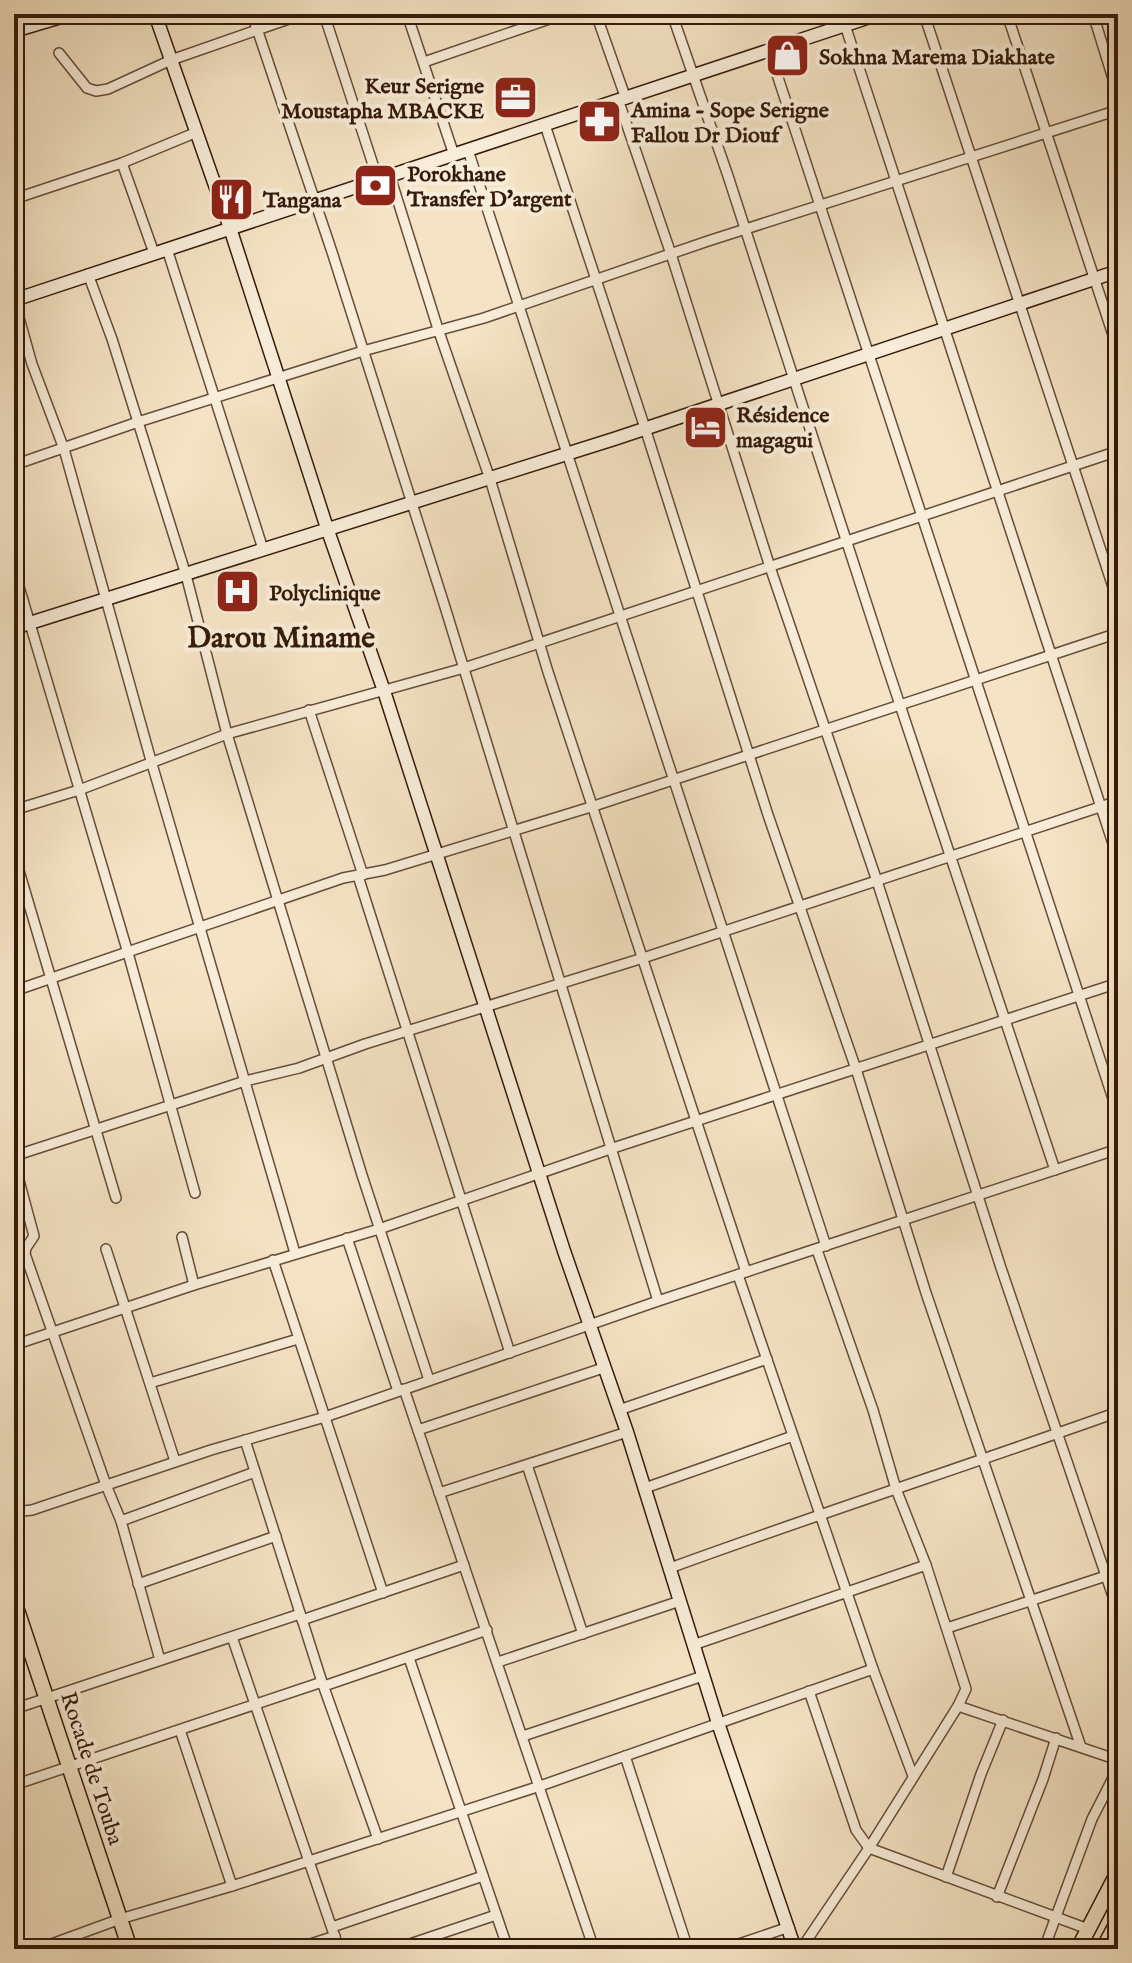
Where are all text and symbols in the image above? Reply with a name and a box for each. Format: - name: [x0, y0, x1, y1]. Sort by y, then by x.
- shop icon: Sokhna Marema Diakhate: [764, 32, 812, 80]
- place label: Sokhna Marema Diakhate: [819, 44, 1055, 72]
- place label: Keur Serigne Moustapha MBACKE: [281, 73, 485, 126]
- office icon: Keur Serigne Moustapha MBACKE: [491, 74, 539, 122]
- place label: Amina - Sope Serigne Fallou Dr Diouf: [630, 97, 829, 150]
- pharmacy icon: Amina - Sope Serigne Fallou Dr Diouf: [576, 98, 624, 146]
- place label: Porokhane Transfer D'argent: [406, 161, 572, 214]
- bank icon: Porokhane Transfer D'argent: [352, 162, 400, 210]
- restaurant icon: Tangana: [208, 175, 256, 223]
- place label: Tangana: [262, 187, 342, 215]
- place label: Résidence magagui: [736, 402, 829, 455]
- hotel icon: Résidence magagui: [681, 403, 729, 451]
- hospital icon: Polyclinique: [214, 568, 262, 616]
- place label: Polyclinique: [269, 580, 381, 608]
- district label: Darou Miname: [187, 620, 375, 658]
- street label: Rocade de Touba: [53, 1689, 129, 1849]

